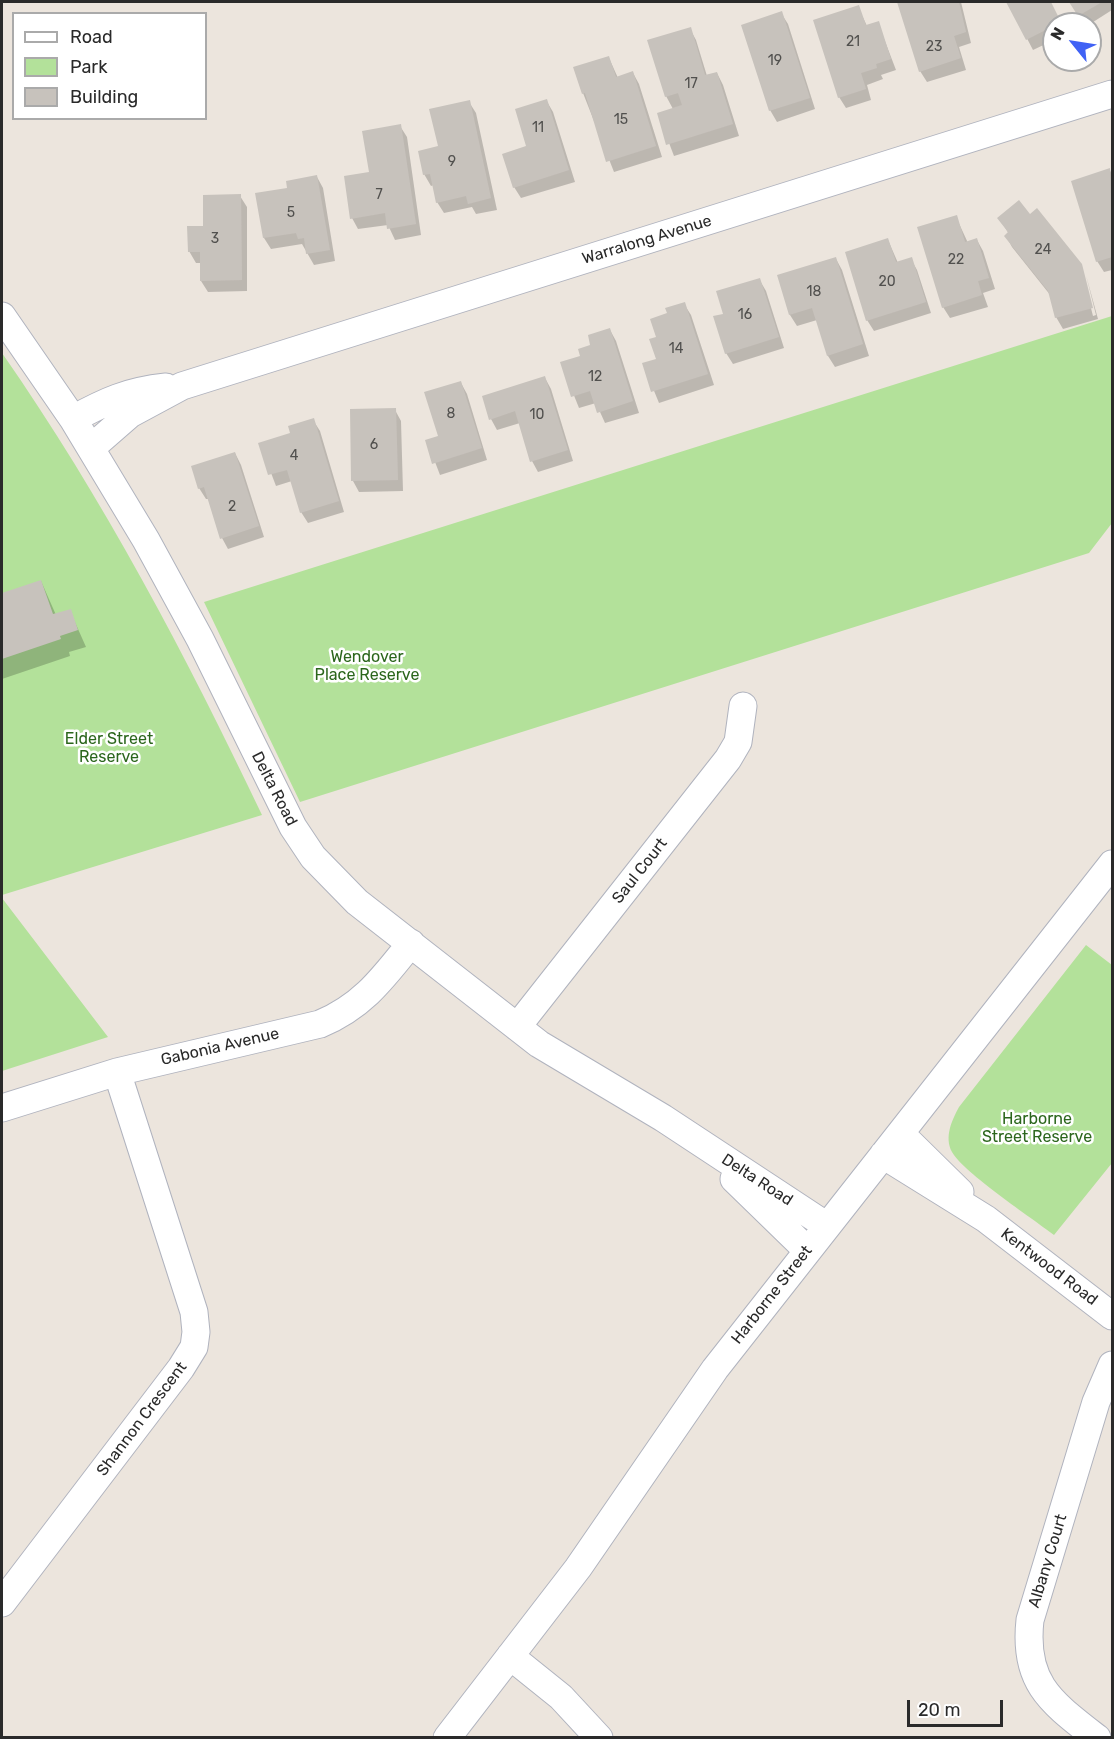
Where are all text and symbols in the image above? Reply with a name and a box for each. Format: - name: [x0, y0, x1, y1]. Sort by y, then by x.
- legend: [12, 12, 207, 120]
- north arrow: [1042, 12, 1102, 72]
- text: N: [1047, 24, 1069, 43]
- text: Road: [70, 26, 113, 48]
- house number: 21: [846, 34, 860, 50]
- house number: 23: [926, 39, 942, 55]
- house number: 19: [768, 53, 782, 69]
- text: Park: [70, 56, 107, 78]
- house number: 17: [684, 76, 698, 92]
- text: Building: [70, 86, 138, 108]
- house number: 15: [614, 112, 628, 128]
- house number: 11: [532, 120, 544, 136]
- house number: 9: [448, 154, 456, 170]
- house number: 7: [375, 187, 383, 203]
- house number: 5: [287, 205, 295, 221]
- street label: Warralong Avenue: [580, 211, 714, 269]
- house number: 3: [211, 231, 219, 247]
- house number: 24: [1035, 242, 1051, 258]
- house number: 22: [948, 252, 964, 268]
- house number: 20: [878, 274, 896, 290]
- house number: 18: [807, 284, 821, 300]
- house number: 16: [738, 307, 752, 323]
- house number: 14: [669, 341, 683, 357]
- house number: 12: [588, 369, 602, 385]
- house number: 8: [447, 406, 455, 422]
- house number: 10: [530, 407, 544, 423]
- house number: 6: [370, 437, 378, 453]
- house number: 4: [290, 448, 298, 464]
- house number: 2: [228, 499, 236, 515]
- park label: Wendover Place Reserve: [315, 647, 419, 685]
- park label: Elder Street Reserve: [65, 729, 153, 767]
- street label: Delta Road: [247, 749, 301, 829]
- street label: Saul Court: [608, 834, 672, 908]
- street label: Gabonia Avenue: [159, 1024, 281, 1070]
- park label: Harborne Street Reserve: [982, 1109, 1092, 1147]
- street label: Delta Road: [718, 1150, 796, 1210]
- street label: Kentwood Road: [997, 1224, 1101, 1310]
- street label: Harborne Street: [728, 1242, 816, 1348]
- street label: Shannon Crescent: [93, 1358, 191, 1480]
- street label: Albany Court: [1025, 1512, 1071, 1610]
- scale bar: [910, 1688, 1006, 1726]
- text: 20 m: [918, 1699, 960, 1721]

